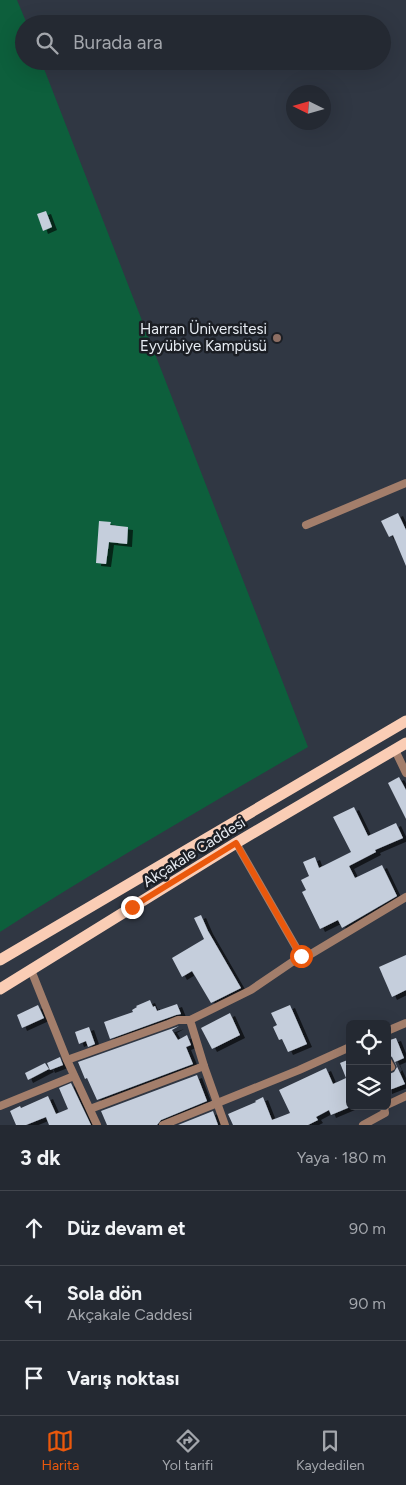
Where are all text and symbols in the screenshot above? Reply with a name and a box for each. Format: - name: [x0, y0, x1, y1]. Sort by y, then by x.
- search box: [15, 15, 391, 70]
- icon: search: [33, 29, 61, 57]
- text: Burada ara: [73, 31, 163, 54]
- north arrow: [286, 85, 331, 130]
- place label: Harran Üniversitesi Eyyübiye Kampüsü: [140, 320, 267, 355]
- marker: Harran Üniversitesi Eyyübiye Kampüsü: [271, 332, 283, 344]
- street label: Akçakale Caddesi: [139, 813, 249, 891]
- route end: [121, 896, 144, 919]
- route start: [290, 945, 313, 968]
- map controls: [346, 1020, 391, 1110]
- button: locate: [346, 1020, 391, 1065]
- button: layers: [346, 1065, 391, 1110]
- text: 3 dk: [20, 1145, 60, 1170]
- text: Yaya · 180 m: [297, 1148, 386, 1167]
- icon: ahead: [20, 1214, 48, 1242]
- text: Düz devam et: [67, 1217, 186, 1240]
- text: 90 m: [349, 1219, 386, 1238]
- text: Sola dön: [67, 1282, 142, 1305]
- icon: left: [20, 1289, 48, 1317]
- text: 90 m: [349, 1294, 386, 1313]
- text: Akçakale Caddesi: [67, 1305, 193, 1324]
- icon: arrive: [20, 1364, 48, 1392]
- text: Varış noktası: [67, 1367, 179, 1390]
- tab: Harita: [41, 1427, 79, 1474]
- tab: Yol tarifi: [162, 1427, 213, 1474]
- tab: Kaydedilen: [296, 1427, 365, 1474]

